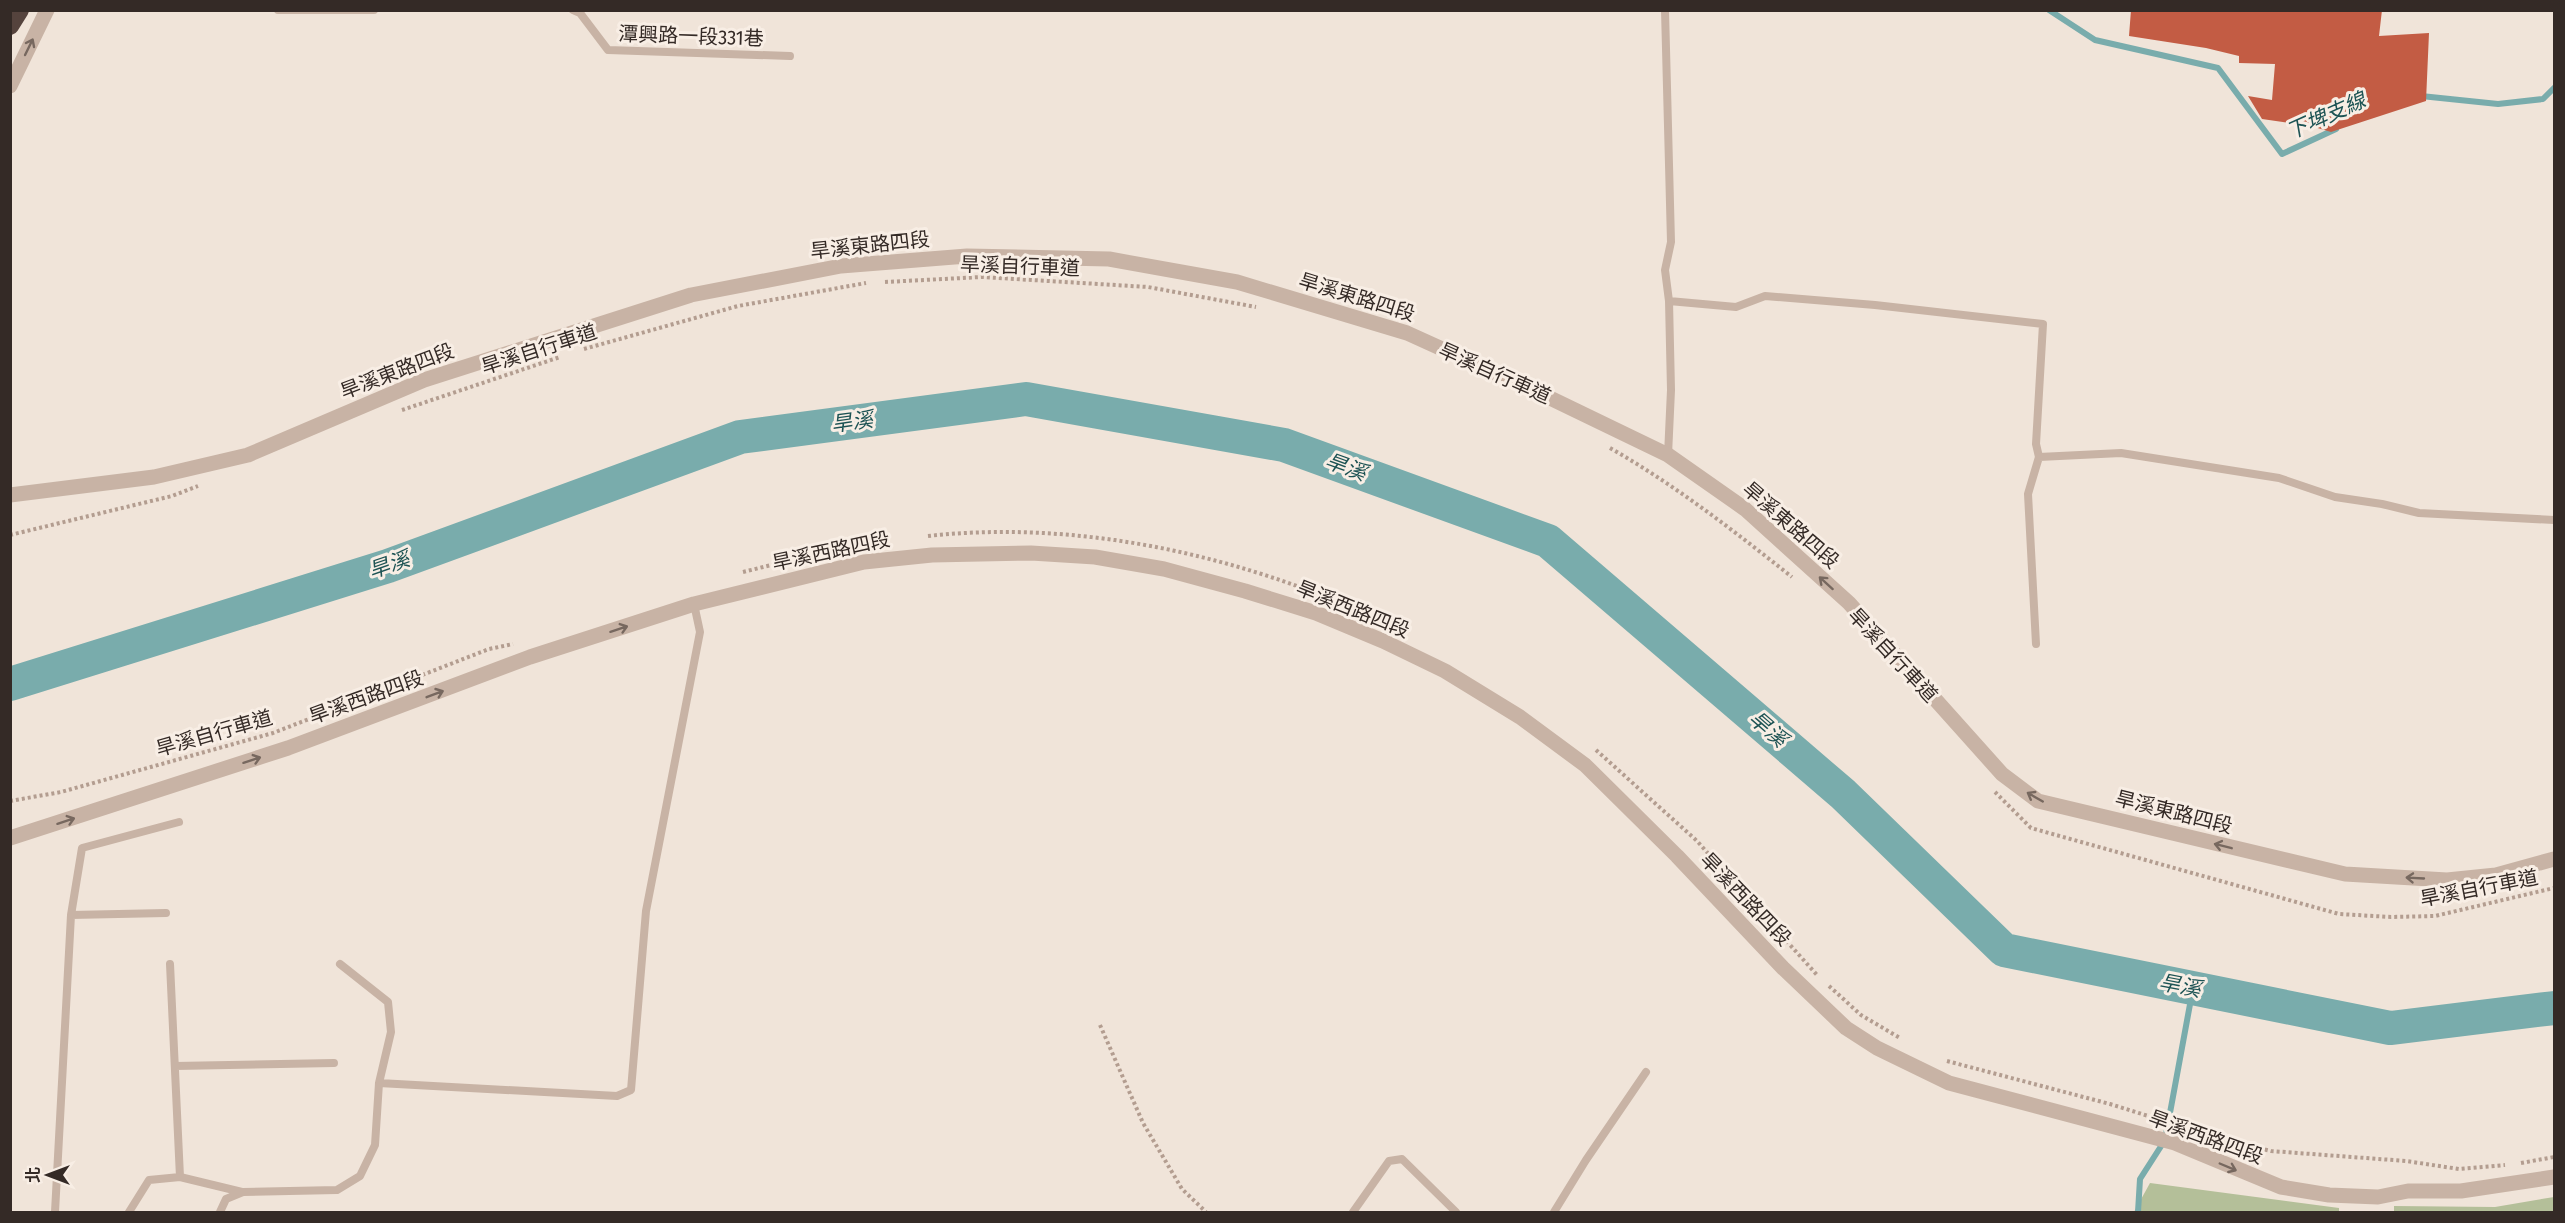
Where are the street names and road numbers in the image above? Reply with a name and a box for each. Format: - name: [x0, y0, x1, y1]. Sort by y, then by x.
- street label: 潭興路一段331巷: [618, 21, 764, 51]
- street label: 旱溪東路四段: [809, 227, 931, 263]
- street label: 旱溪自行車道: [960, 252, 1080, 280]
- street label: 旱溪東路四段: [1296, 268, 1418, 326]
- street label: 旱溪自行車道: [478, 319, 600, 379]
- street label: 旱溪東路四段: [337, 338, 457, 404]
- street label: 旱溪自行車道: [1435, 338, 1555, 408]
- street label: 旱溪東路四段: [1738, 477, 1844, 573]
- street label: 旱溪西路四段: [770, 527, 892, 575]
- street label: 旱溪西路四段: [1293, 575, 1413, 643]
- street label: 旱溪自行車道: [1843, 603, 1943, 707]
- street label: 旱溪西路四段: [306, 665, 426, 729]
- street label: 旱溪自行車道: [153, 705, 275, 761]
- street label: 旱溪東路四段: [2113, 786, 2235, 838]
- street label: 旱溪西路四段: [1696, 848, 1796, 950]
- street label: 旱溪自行車道: [2418, 865, 2540, 911]
- street label: 旱溪西路四段: [2146, 1105, 2266, 1169]

